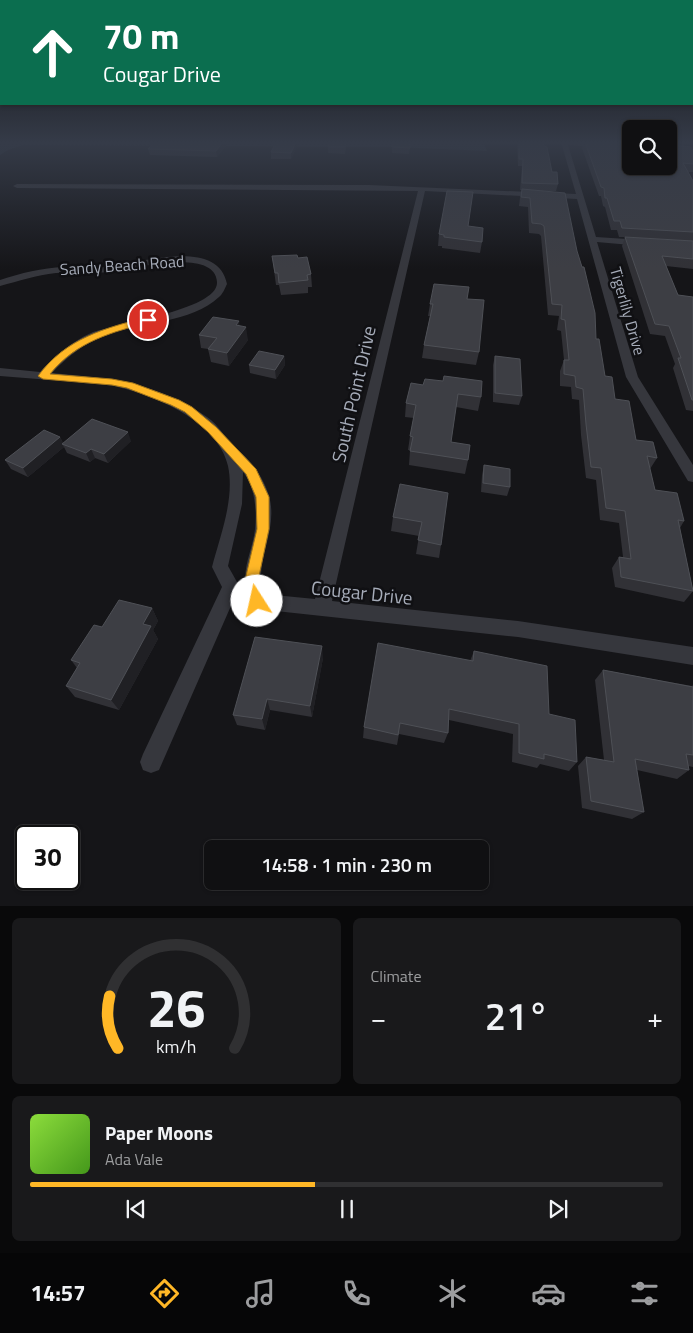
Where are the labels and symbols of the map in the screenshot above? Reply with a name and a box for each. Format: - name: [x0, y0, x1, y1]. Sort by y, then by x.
- street label: Sandy Beach Road: [59, 249, 185, 281]
- street label: Tigerlily Drive: [604, 264, 652, 358]
- pin: [127, 299, 169, 341]
- street label: South Point Drive: [323, 323, 383, 465]
- street label: Cougar Drive: [310, 572, 414, 612]
- position arrow: [230, 574, 282, 626]
- speed limit sign: 30: [15, 825, 80, 890]

